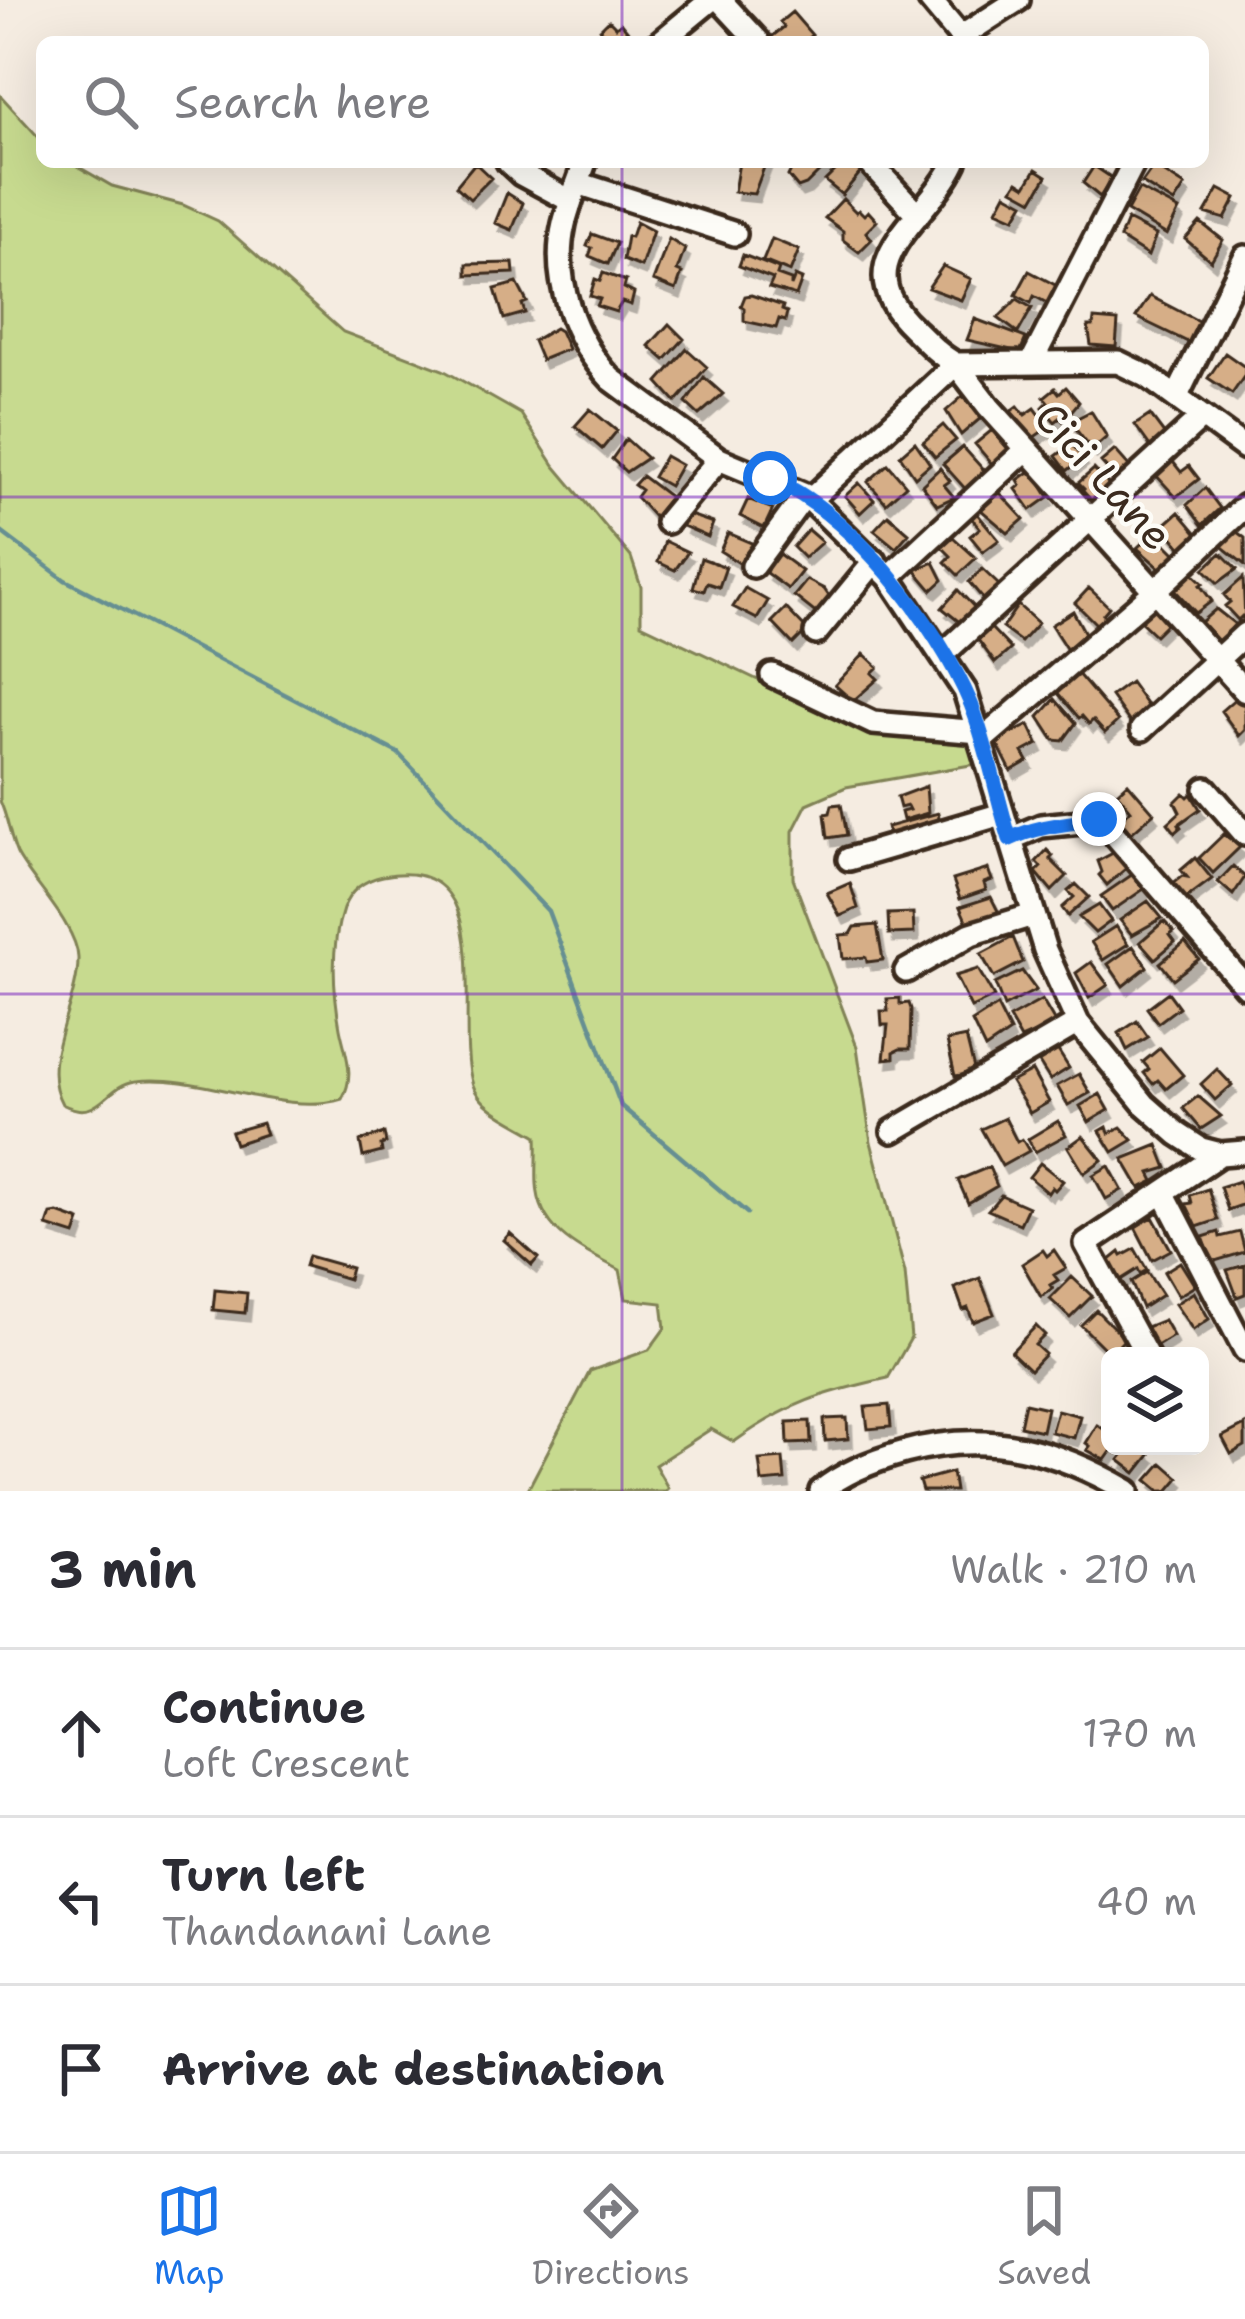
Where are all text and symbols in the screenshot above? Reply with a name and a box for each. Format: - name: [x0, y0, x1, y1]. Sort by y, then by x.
- search box: [36, 36, 1209, 168]
- icon: search: [78, 69, 144, 135]
- text: Search here: [174, 72, 431, 132]
- street label: Cici Lane: [1023, 390, 1185, 562]
- route start: [743, 451, 797, 505]
- route end: [1072, 792, 1126, 846]
- map controls: [1101, 1347, 1209, 1455]
- button: layers: [1101, 1347, 1209, 1455]
- text: 3 min: [48, 1535, 197, 1603]
- text: Walk · 210 m: [950, 1543, 1197, 1595]
- text: Continue: [162, 1677, 366, 1737]
- icon: ahead: [48, 1700, 114, 1766]
- text: 170 m: [1082, 1707, 1197, 1759]
- text: Loft Crescent: [162, 1737, 410, 1789]
- text: Turn left: [162, 1845, 365, 1905]
- icon: left: [48, 1868, 114, 1934]
- text: 40 m: [1096, 1875, 1197, 1927]
- text: Thandanani Lane: [162, 1905, 492, 1957]
- icon: arrive: [48, 2036, 114, 2102]
- text: Arrive at destination: [162, 2039, 665, 2099]
- tab: Map: [154, 2178, 225, 2295]
- tab: Directions: [532, 2178, 690, 2295]
- tab: Saved: [997, 2178, 1091, 2295]

